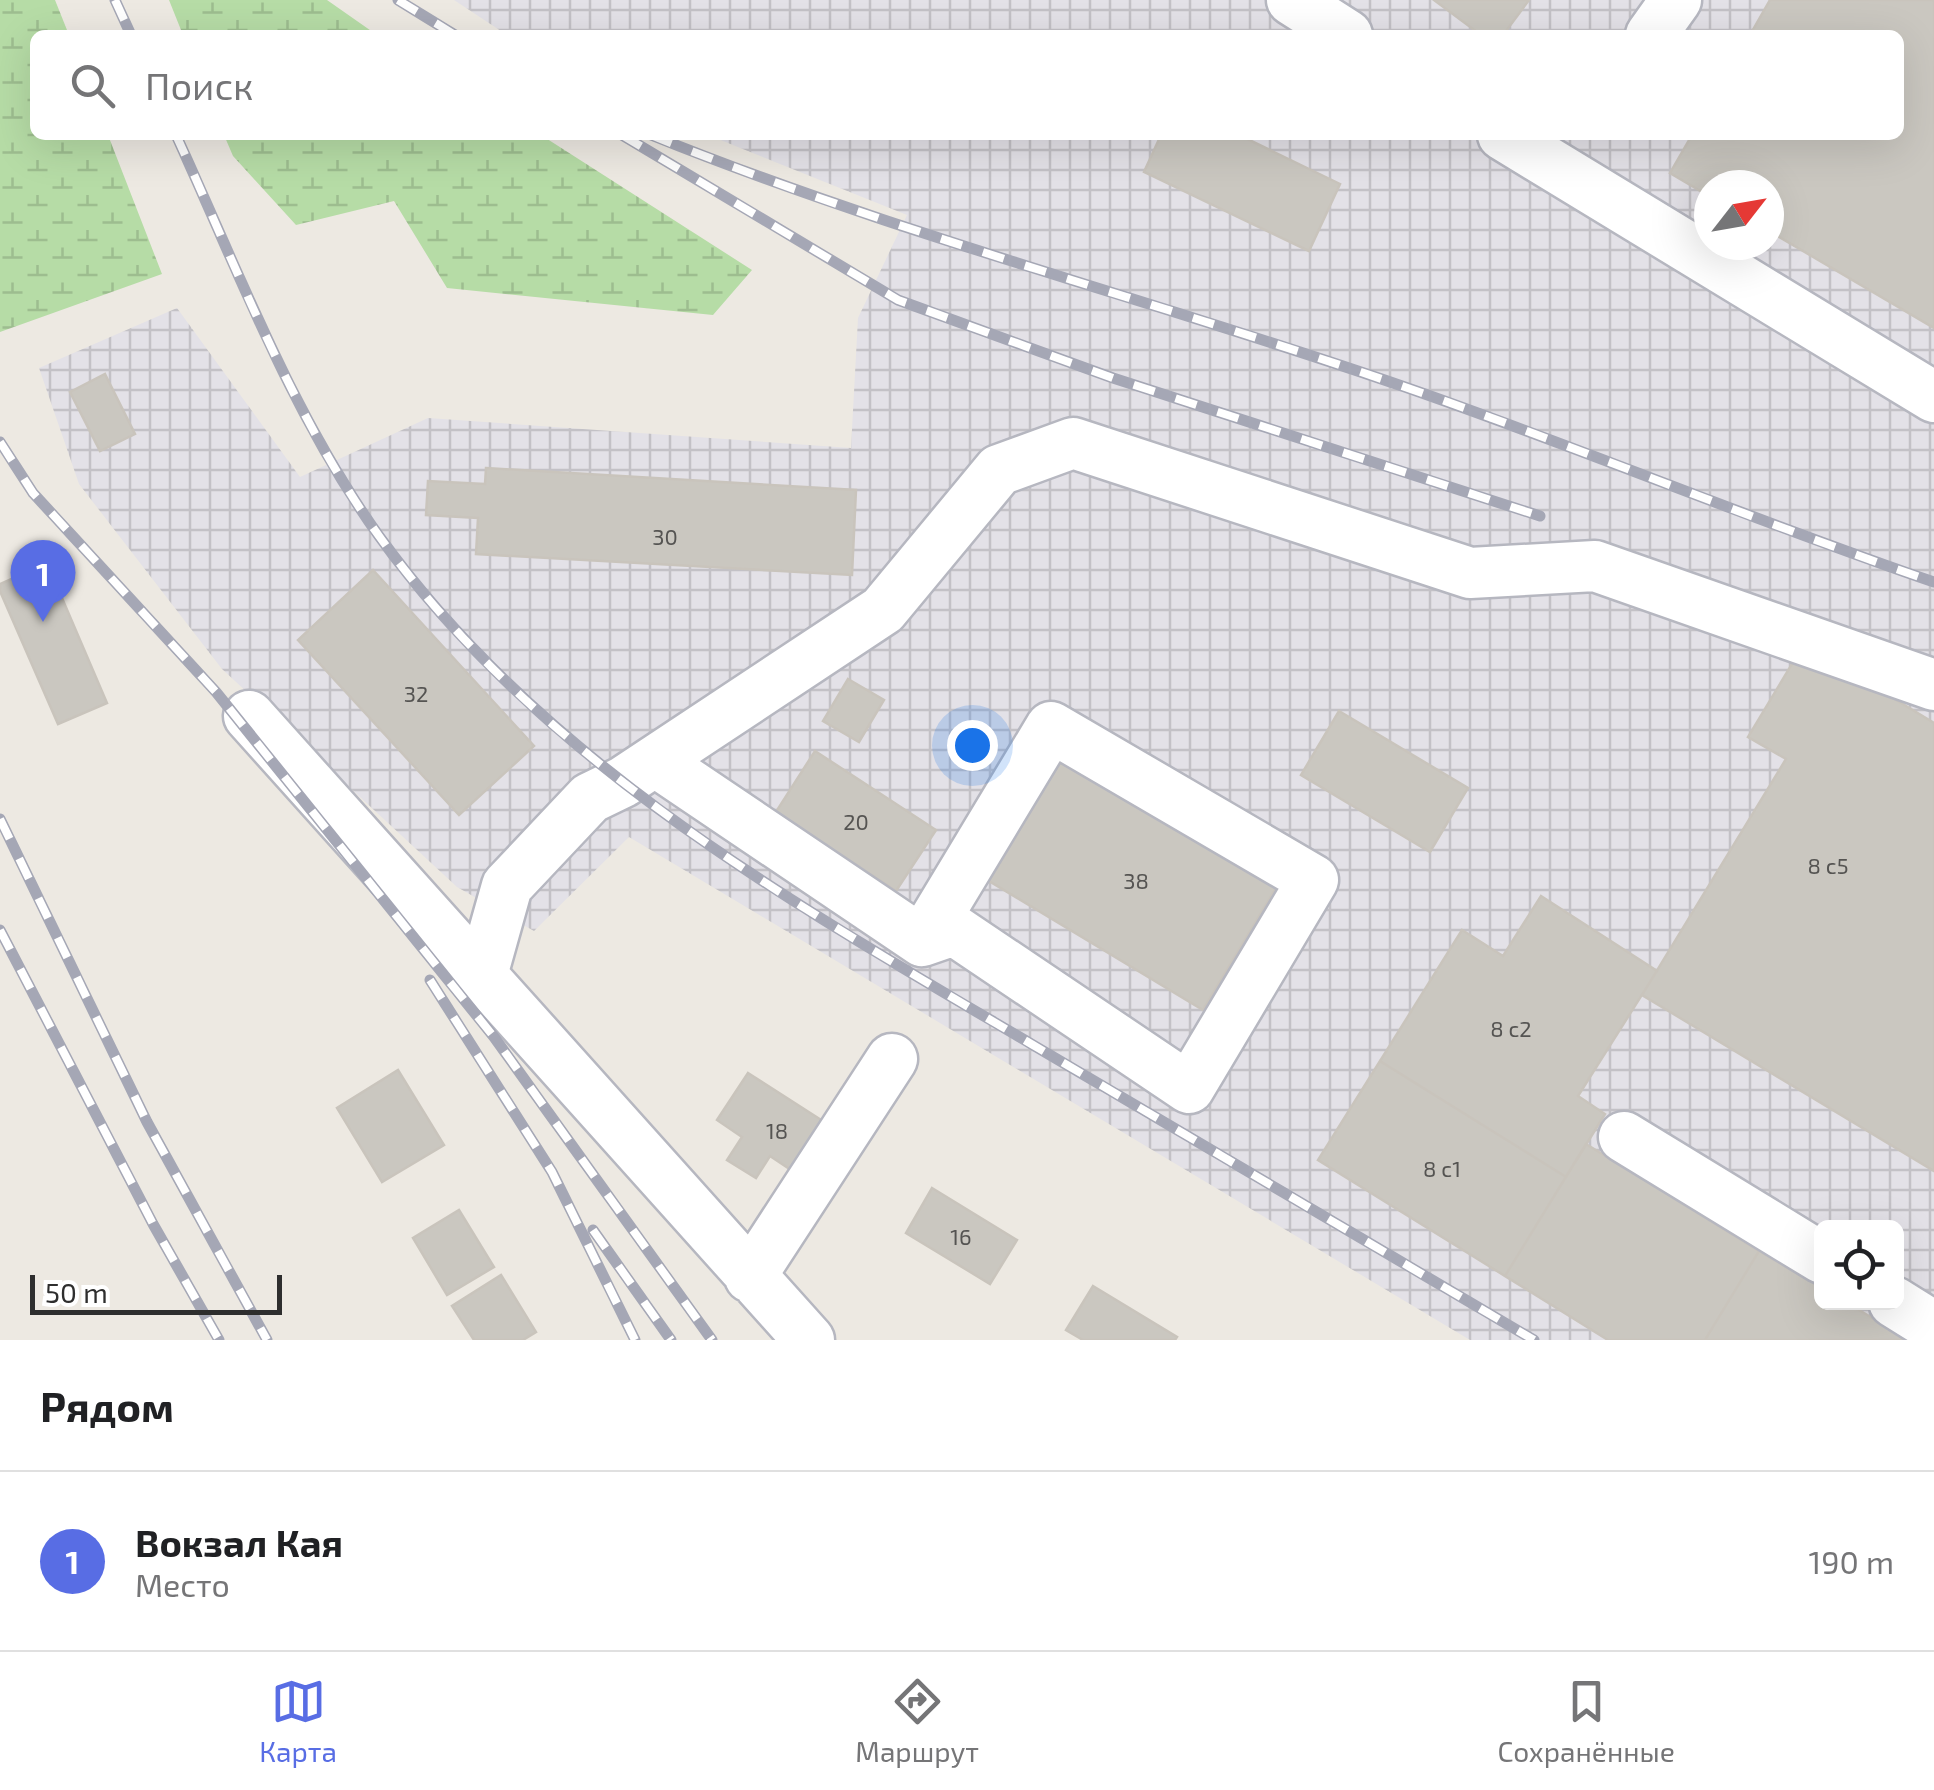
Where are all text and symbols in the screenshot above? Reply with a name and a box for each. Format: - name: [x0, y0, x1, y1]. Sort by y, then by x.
- search box: [30, 30, 1904, 140]
- icon: search: [65, 58, 120, 113]
- text: Поиск: [145, 62, 254, 108]
- north arrow: [1694, 170, 1784, 260]
- house number: 30: [652, 523, 678, 549]
- pin: 1: [10, 540, 76, 622]
- house number: 32: [404, 680, 428, 706]
- your location: [947, 720, 998, 771]
- house number: 20: [843, 808, 869, 834]
- house number: 8 с5: [1808, 852, 1848, 878]
- house number: 38: [1123, 867, 1149, 893]
- house number: 8 с2: [1490, 1015, 1532, 1041]
- house number: 18: [766, 1117, 788, 1143]
- house number: 8 с1: [1423, 1155, 1461, 1181]
- map controls: [1814, 1220, 1904, 1310]
- button: locate: [1814, 1220, 1904, 1310]
- house number: 16: [950, 1223, 972, 1249]
- scale bar: [30, 1270, 282, 1314]
- text: 50 m: [45, 1275, 108, 1309]
- text: Рядом: [40, 1380, 174, 1430]
- text: Вокзал Кая: [135, 1519, 343, 1565]
- text: 1: [66, 1542, 79, 1580]
- text: 190 m: [1808, 1542, 1894, 1580]
- text: Место: [135, 1565, 230, 1603]
- tab: Карта: [259, 1674, 337, 1768]
- tab: Маршрут: [855, 1674, 979, 1768]
- tab: Сохранённые: [1497, 1674, 1675, 1768]

